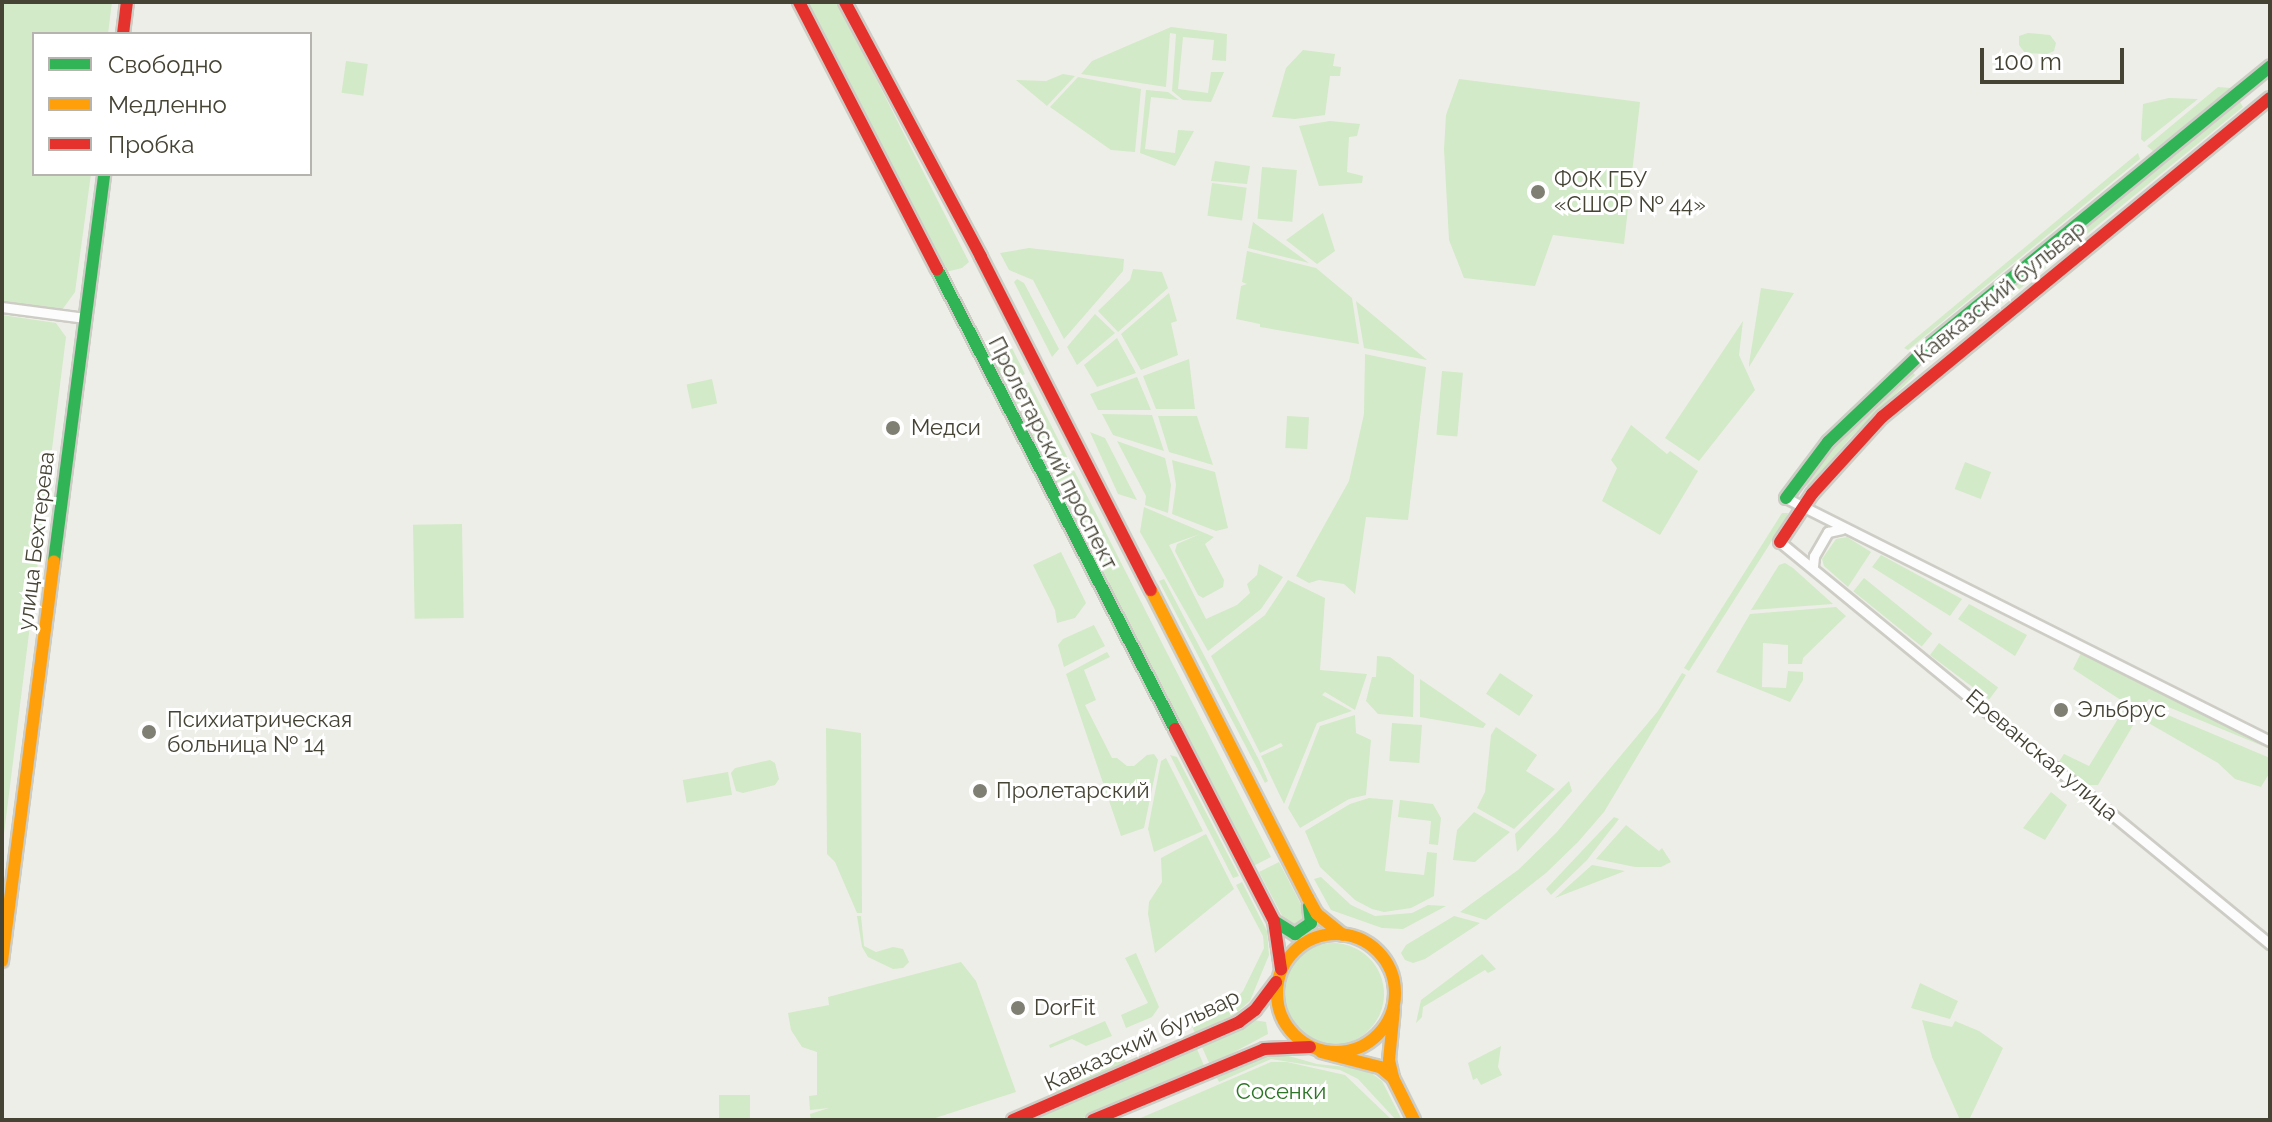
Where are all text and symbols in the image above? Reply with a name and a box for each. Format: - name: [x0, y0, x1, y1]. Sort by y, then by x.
- legend: [32, 32, 312, 176]
- scale bar: [1984, 32, 2128, 82]
- text: 100 m: [1994, 47, 2062, 76]
- text: Свободно: [108, 50, 223, 79]
- text: Медленно: [108, 90, 227, 119]
- text: Пробка: [108, 130, 194, 159]
- place label: ФОК ГБУ «СШОР № 44»: [1554, 166, 1706, 218]
- marker: ФОК ГБУ «СШОР № 44»: [1529, 183, 1547, 201]
- street label: Кавказский бульвар: [1909, 215, 2091, 369]
- street label: Пролетарский проспект: [983, 332, 1123, 574]
- place label: Медси: [911, 415, 981, 441]
- marker: Медси: [882, 417, 904, 439]
- street label: улица Бехтерева: [12, 450, 60, 632]
- street label: Ереванская улица: [1960, 683, 2124, 827]
- place label: Эльбрус: [2077, 697, 2166, 723]
- marker: Эльбрус: [2052, 701, 2070, 719]
- place label: Психиатрическая больница № 14: [167, 706, 352, 758]
- marker: Психиатрическая больница № 14: [138, 721, 160, 743]
- place label: Пролетарский: [996, 778, 1149, 804]
- marker: Пролетарский: [971, 782, 989, 800]
- street label: Кавказский бульвар: [1040, 983, 1244, 1097]
- place label: DorFit: [1034, 995, 1096, 1021]
- marker: DorFit: [1009, 999, 1027, 1017]
- park label: Сосенки: [1236, 1079, 1326, 1105]

